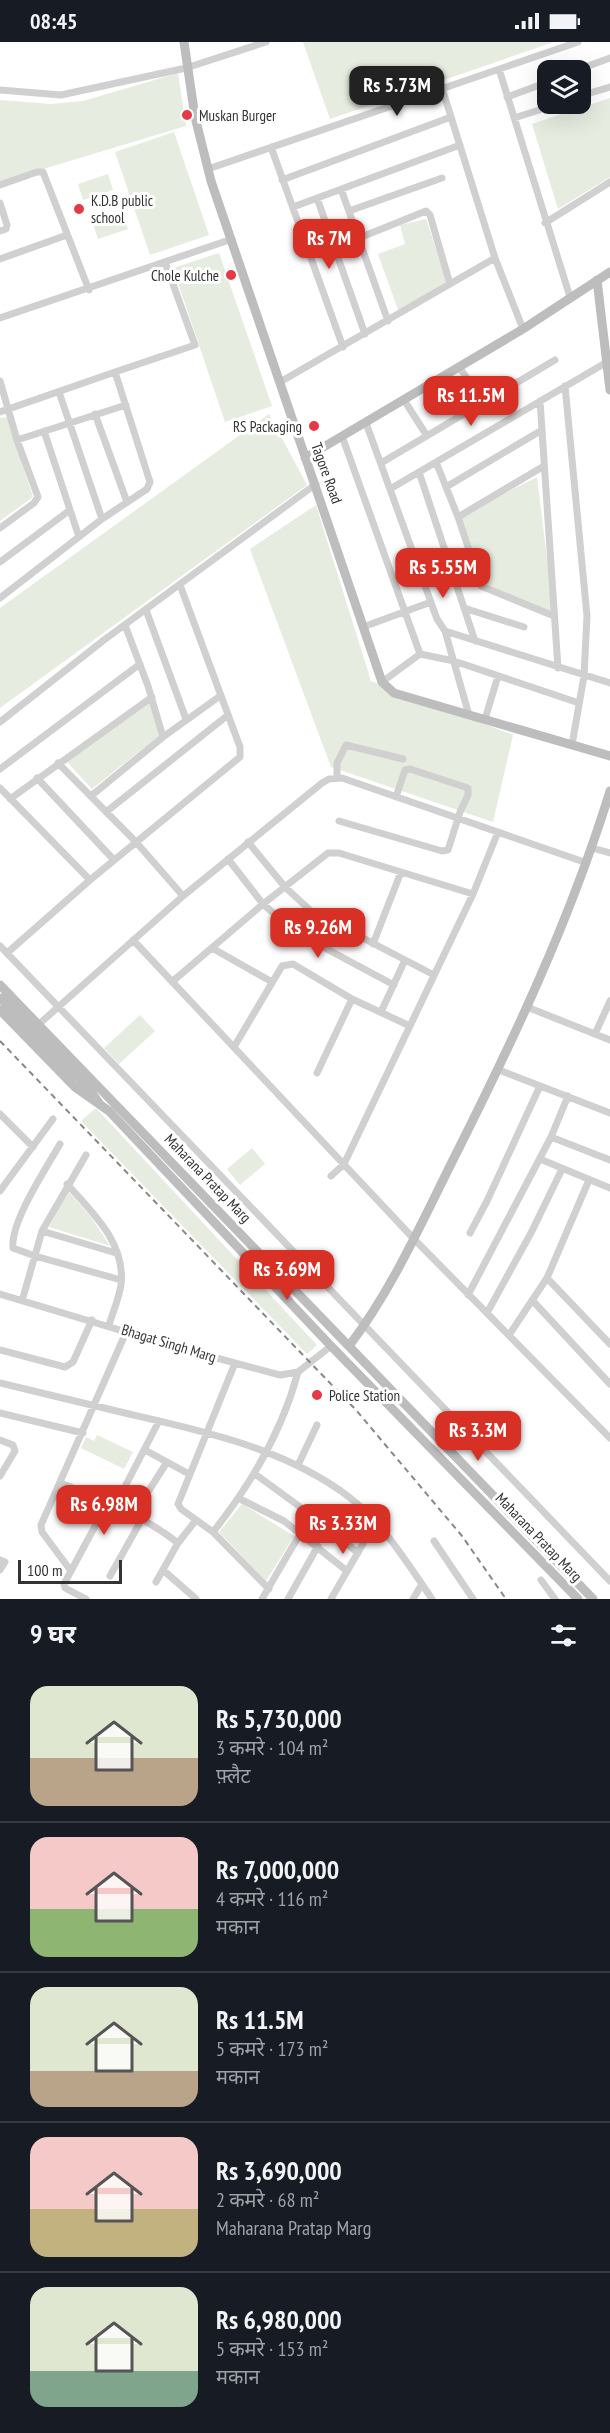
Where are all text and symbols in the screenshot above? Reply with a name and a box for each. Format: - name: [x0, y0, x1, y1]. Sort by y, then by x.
- text: 08:45: [30, 7, 78, 35]
- map controls: [537, 60, 591, 114]
- button: layers: [537, 60, 591, 114]
- pin: Rs 5.73M: [335, 66, 459, 117]
- text: Rs 5.73M: [363, 72, 431, 98]
- place label: Muskan Burger: [199, 106, 277, 125]
- marker: Muskan Burger: [180, 108, 194, 122]
- place label: K.D.B public school: [91, 191, 154, 227]
- marker: K.D.B public school: [72, 202, 86, 216]
- pin: Rs 7M: [287, 219, 371, 270]
- text: Rs 7M: [307, 225, 351, 251]
- place label: Chole Kulche: [151, 266, 219, 285]
- marker: Chole Kulche: [224, 268, 238, 282]
- pin: Rs 11.5M: [409, 376, 533, 427]
- text: Rs 11.5M: [437, 382, 505, 408]
- place label: RS Packaging: [233, 417, 302, 436]
- marker: RS Packaging: [307, 419, 321, 433]
- street label: Tagore Road: [307, 440, 347, 506]
- pin: Rs 5.55M: [381, 548, 505, 599]
- text: Rs 5.55M: [409, 554, 477, 580]
- pin: Rs 9.26M: [256, 908, 380, 959]
- text: Rs 9.26M: [284, 914, 352, 940]
- street label: Maharana Pratap Marg: [161, 1130, 255, 1226]
- pin: Rs 3.69M: [225, 1250, 349, 1301]
- text: Rs 3.69M: [253, 1256, 321, 1282]
- street label: Bhagat Singh Marg: [119, 1320, 219, 1366]
- place label: Police Station: [329, 1386, 400, 1405]
- marker: Police Station: [310, 1388, 324, 1402]
- pin: Rs 3.3M: [423, 1411, 533, 1462]
- text: Rs 3.3M: [449, 1417, 507, 1443]
- pin: Rs 6.98M: [42, 1485, 166, 1536]
- street label: Maharana Pratap Marg: [492, 1489, 586, 1585]
- text: Rs 6.98M: [70, 1491, 138, 1517]
- pin: Rs 3.33M: [281, 1504, 405, 1555]
- text: Rs 3.33M: [309, 1510, 377, 1536]
- scale bar: [18, 1557, 122, 1584]
- text: 100 m: [27, 1560, 62, 1580]
- text: 9 घर: [30, 1617, 76, 1650]
- icon: filters: [547, 1619, 580, 1652]
- text: Rs 5,730,000: [216, 1702, 342, 1735]
- icon: home: [78, 1710, 150, 1782]
- text: 3 कमरे · 104 m²: [216, 1735, 328, 1761]
- text: फ़्लैट: [216, 1763, 251, 1789]
- text: Rs 7,000,000: [216, 1853, 339, 1886]
- icon: home: [78, 1861, 150, 1933]
- text: 4 कमरे · 116 m²: [216, 1886, 328, 1912]
- text: मकान: [216, 1914, 260, 1940]
- text: Rs 11.5M: [216, 2003, 304, 2036]
- icon: home: [78, 2011, 150, 2083]
- text: 5 कमरे · 173 m²: [216, 2036, 328, 2062]
- text: मकान: [216, 2064, 260, 2090]
- text: Rs 3,690,000: [216, 2154, 342, 2187]
- icon: home: [78, 2161, 150, 2233]
- text: 2 कमरे · 68 m²: [216, 2187, 319, 2213]
- text: Maharana Pratap Marg: [216, 2215, 371, 2241]
- text: Rs 6,980,000: [216, 2303, 342, 2336]
- icon: home: [78, 2311, 150, 2383]
- text: 5 कमरे · 153 m²: [216, 2336, 328, 2362]
- text: मकान: [216, 2364, 260, 2390]

